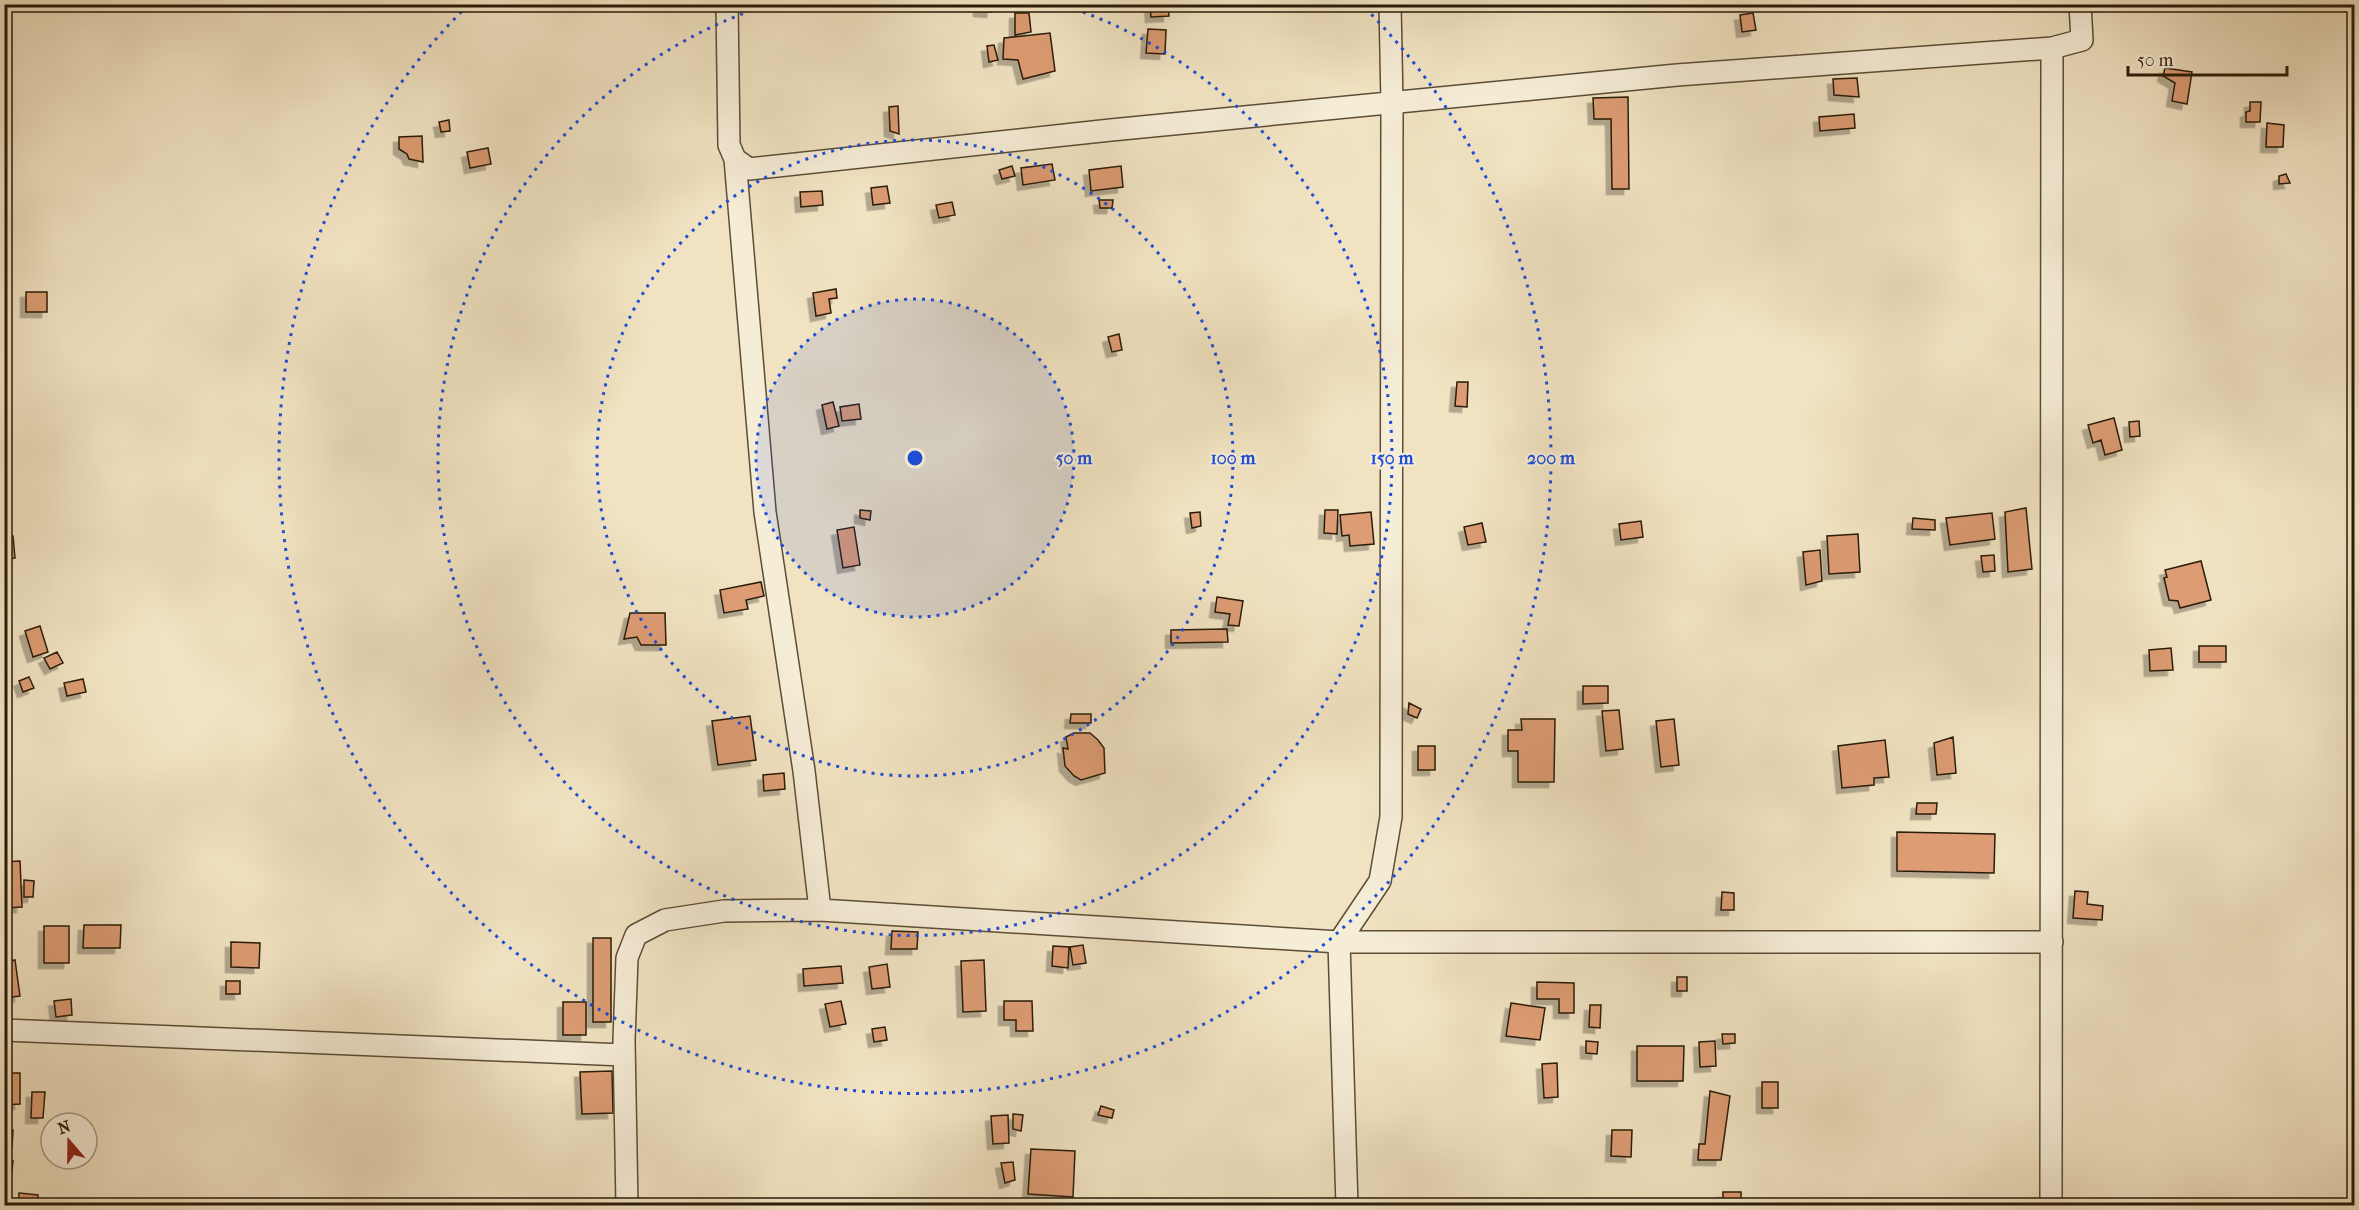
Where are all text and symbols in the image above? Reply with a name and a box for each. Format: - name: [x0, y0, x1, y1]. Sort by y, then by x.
- scale bar: [2128, 39, 2287, 77]
- text: 50 m: [2137, 50, 2174, 71]
- centre of rings: [905, 448, 925, 468]
- text: 50 m: [1056, 448, 1093, 469]
- text: 100 m: [1210, 448, 1257, 469]
- text: 150 m: [1371, 448, 1414, 469]
- text: 200 m: [1527, 448, 1576, 469]
- north arrow: [39, 1111, 99, 1171]
- text: N: [55, 1116, 74, 1138]

